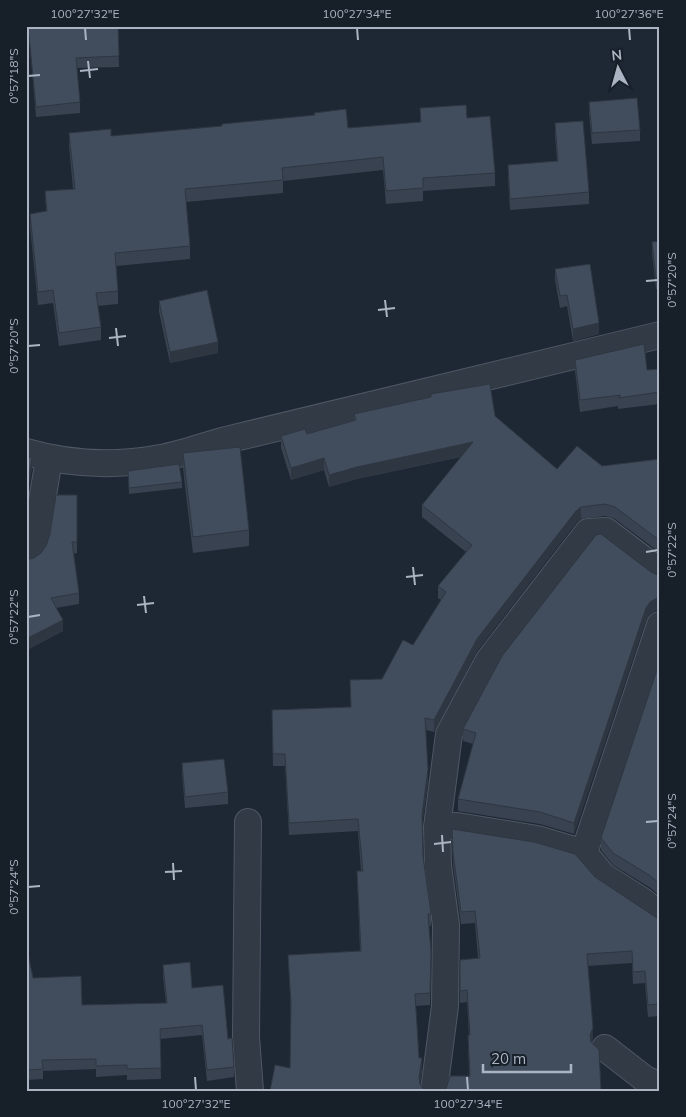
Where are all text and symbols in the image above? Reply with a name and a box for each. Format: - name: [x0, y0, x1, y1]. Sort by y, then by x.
- text: 100°27'32"E: [50, 6, 120, 21]
- text: 100°27'34"E: [322, 6, 392, 21]
- text: 100°27'36"E: [594, 6, 664, 21]
- north arrow: [594, 42, 644, 92]
- text: N: [610, 46, 623, 65]
- text: 0°57'18"S: [6, 48, 21, 104]
- text: 0°57'20"S: [664, 252, 679, 308]
- text: 0°57'20"S: [6, 318, 21, 374]
- text: 0°57'22"S: [664, 522, 679, 578]
- text: 0°57'22"S: [6, 589, 21, 645]
- text: 0°57'24"S: [664, 793, 679, 849]
- text: 0°57'24"S: [6, 859, 21, 915]
- scale bar: [483, 1042, 571, 1074]
- text: 20 m: [491, 1049, 526, 1068]
- text: 100°27'32"E: [161, 1096, 231, 1111]
- text: 100°27'34"E: [433, 1096, 503, 1111]

